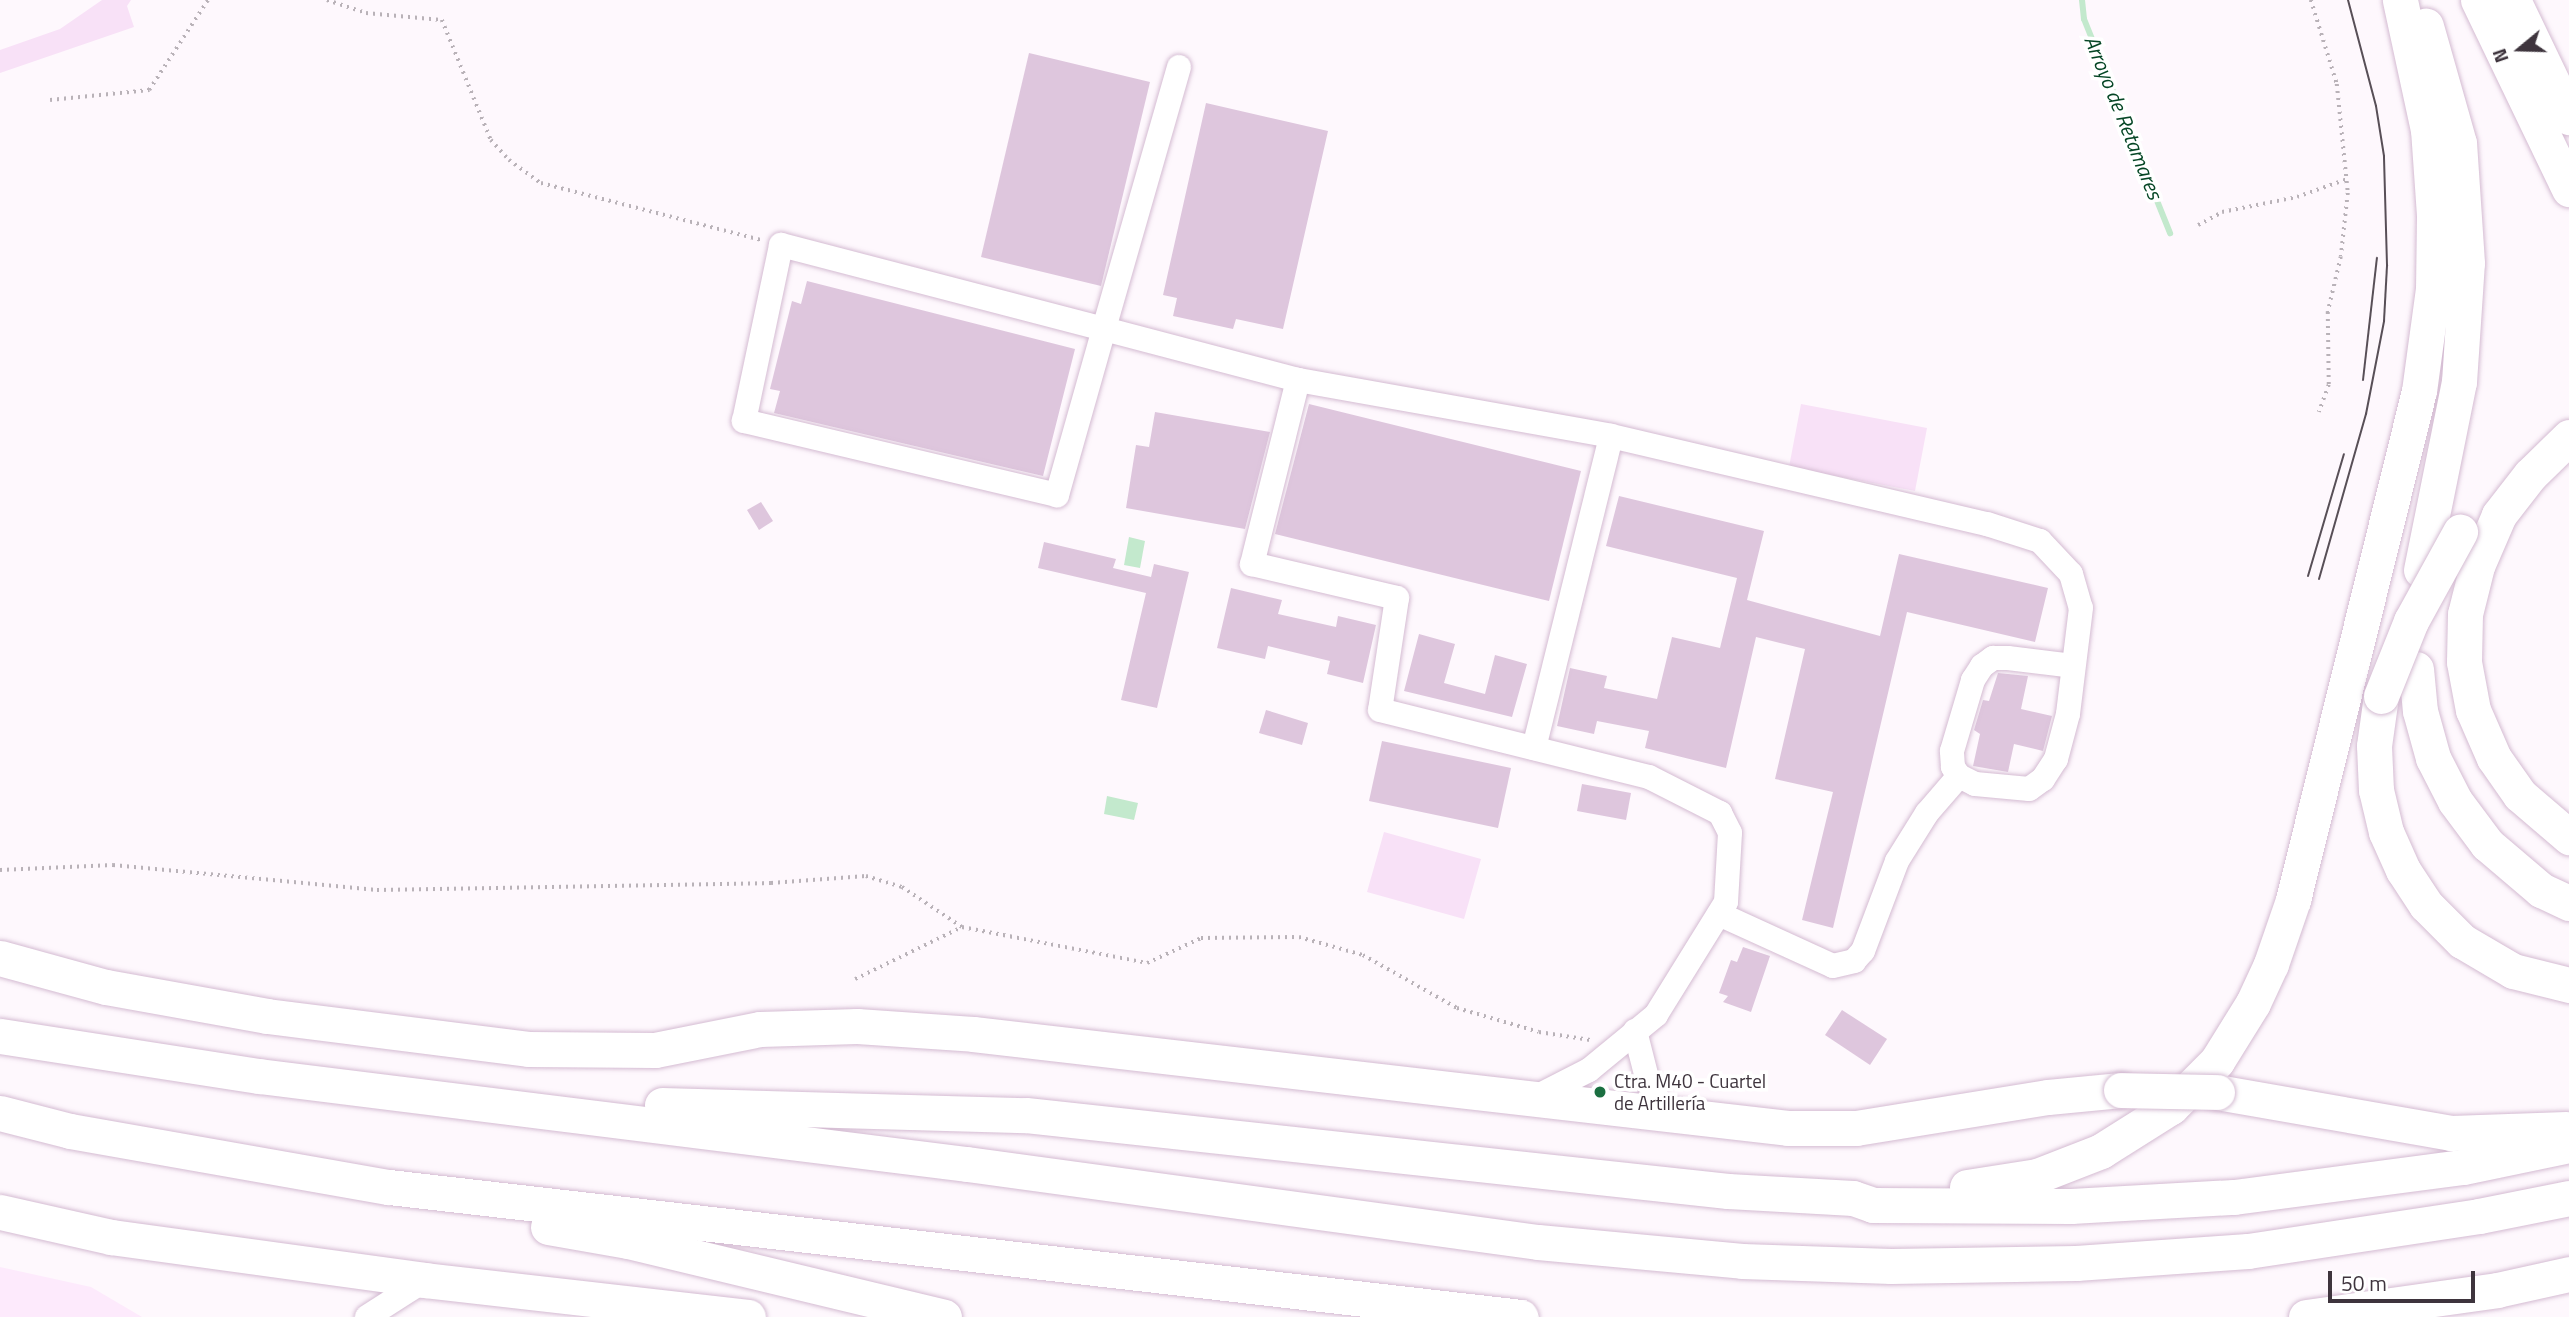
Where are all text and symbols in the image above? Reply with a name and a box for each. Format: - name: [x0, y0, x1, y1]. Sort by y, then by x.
- north arrow: [2485, 14, 2555, 84]
- water label: Arroyo de Retamares: [2080, 31, 2168, 203]
- text: N: [2484, 45, 2516, 67]
- place label: Ctra. M40 - Cuartel de Artillería: [1614, 1070, 1766, 1114]
- marker: Ctra. M40 - Cuartel de Artillería: [1592, 1084, 1608, 1100]
- scale bar: [2331, 1258, 2478, 1302]
- text: 50 m: [2341, 1267, 2387, 1299]

